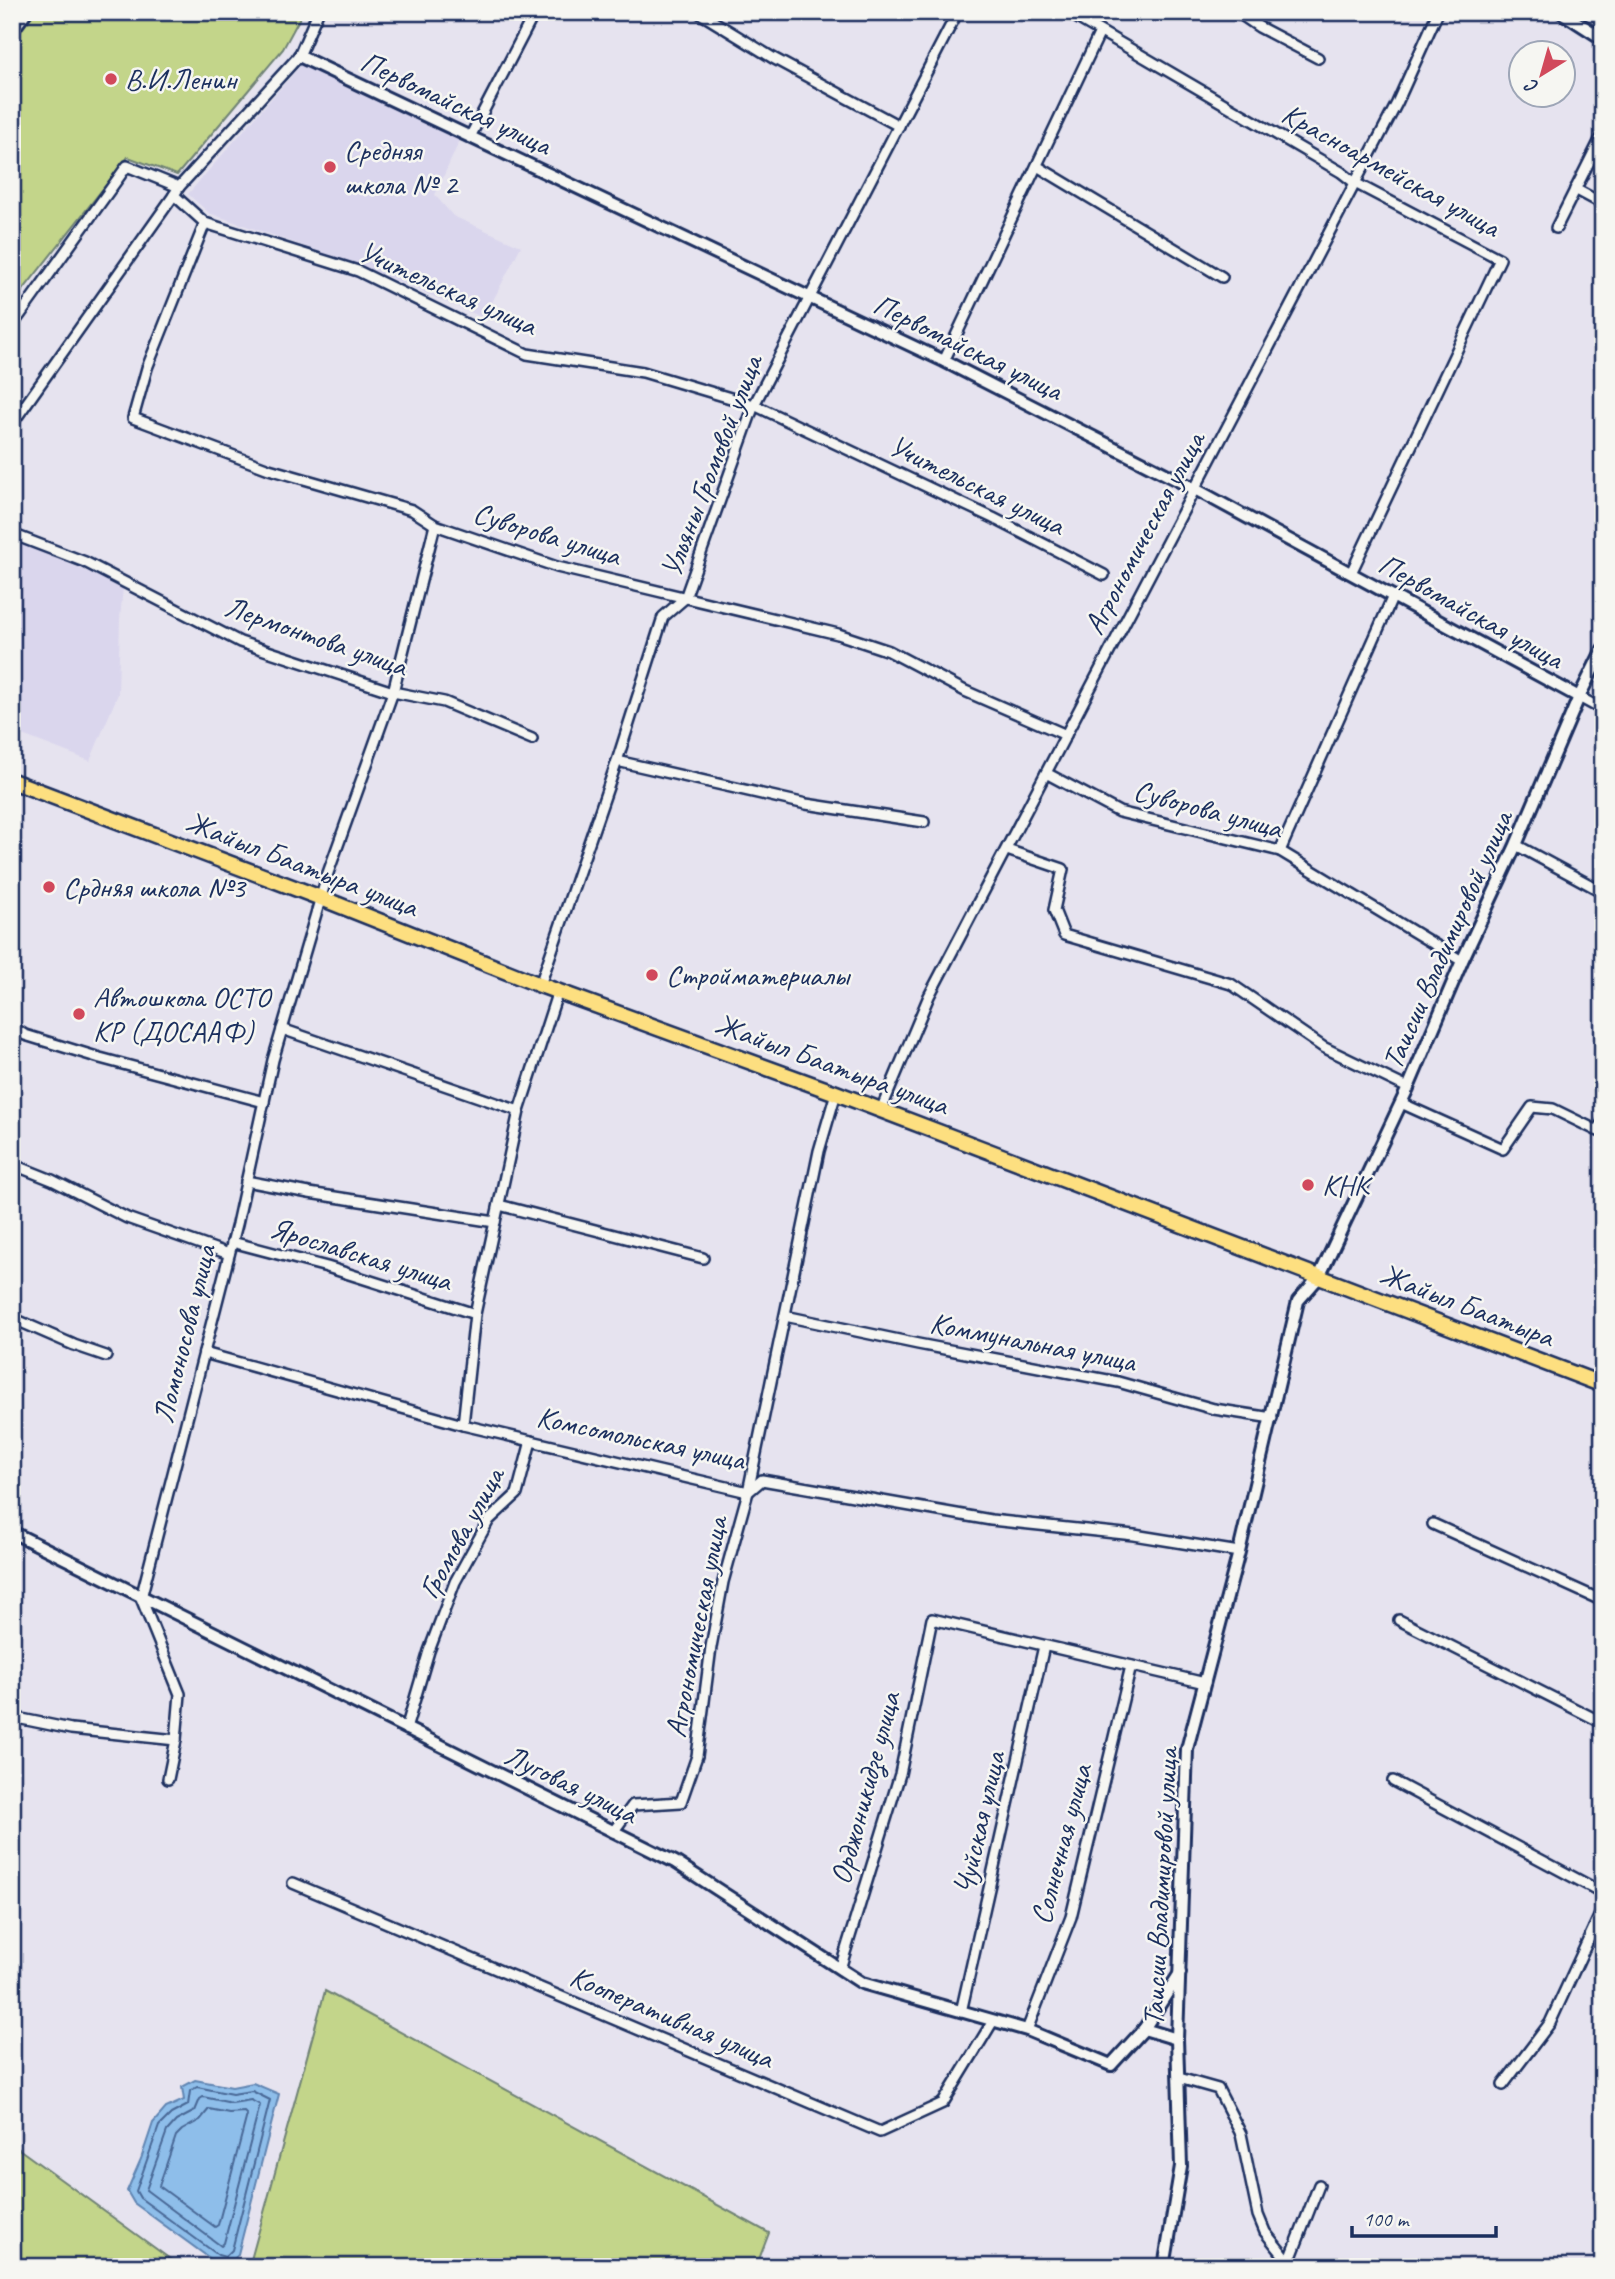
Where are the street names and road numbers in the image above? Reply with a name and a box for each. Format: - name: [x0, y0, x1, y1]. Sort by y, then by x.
- street label: Первомайская улица: [355, 42, 559, 165]
- street label: Красноармейская улица: [1275, 94, 1508, 247]
- street label: Учительская улица: [353, 232, 544, 345]
- street label: Первомайская улица: [867, 285, 1071, 410]
- street label: Ульяны Громовой улица: [651, 347, 772, 582]
- street label: Агрономическая улица: [1075, 423, 1215, 641]
- street label: Учительская улица: [883, 426, 1073, 545]
- street label: Суворова улица: [469, 494, 627, 575]
- street label: Первомайская улица: [1372, 545, 1572, 678]
- street label: Лермонтова улица: [220, 587, 414, 686]
- street label: Суворова улица: [1130, 771, 1288, 847]
- street label: Жайыл Баатыра улица: [181, 802, 425, 926]
- street label: Таисии Владимировой улица: [1373, 803, 1522, 1075]
- street label: Жайыл Баатыра улица: [710, 1004, 956, 1124]
- street label: Ярославская улица: [266, 1208, 458, 1300]
- street label: Ломоносова улица: [144, 1239, 225, 1427]
- street label: Жайыл Баатыра: [1375, 1254, 1561, 1356]
- street label: Коммунальная улица: [927, 1303, 1141, 1381]
- street label: Комсомольская улица: [534, 1397, 750, 1479]
- street label: Громова улица: [409, 1458, 514, 1605]
- street label: Агрономическая улица: [656, 1511, 737, 1740]
- street label: Орджоникидзе улица: [821, 1686, 909, 1888]
- street label: Луговая улица: [499, 1736, 645, 1833]
- street label: Таисии Владимировой улица: [1134, 1744, 1186, 2027]
- street label: Чуйская улица: [944, 1746, 1014, 1898]
- street label: Солнечная улица: [1021, 1758, 1101, 1928]
- street label: Кооперативная улица: [565, 1957, 781, 2078]

